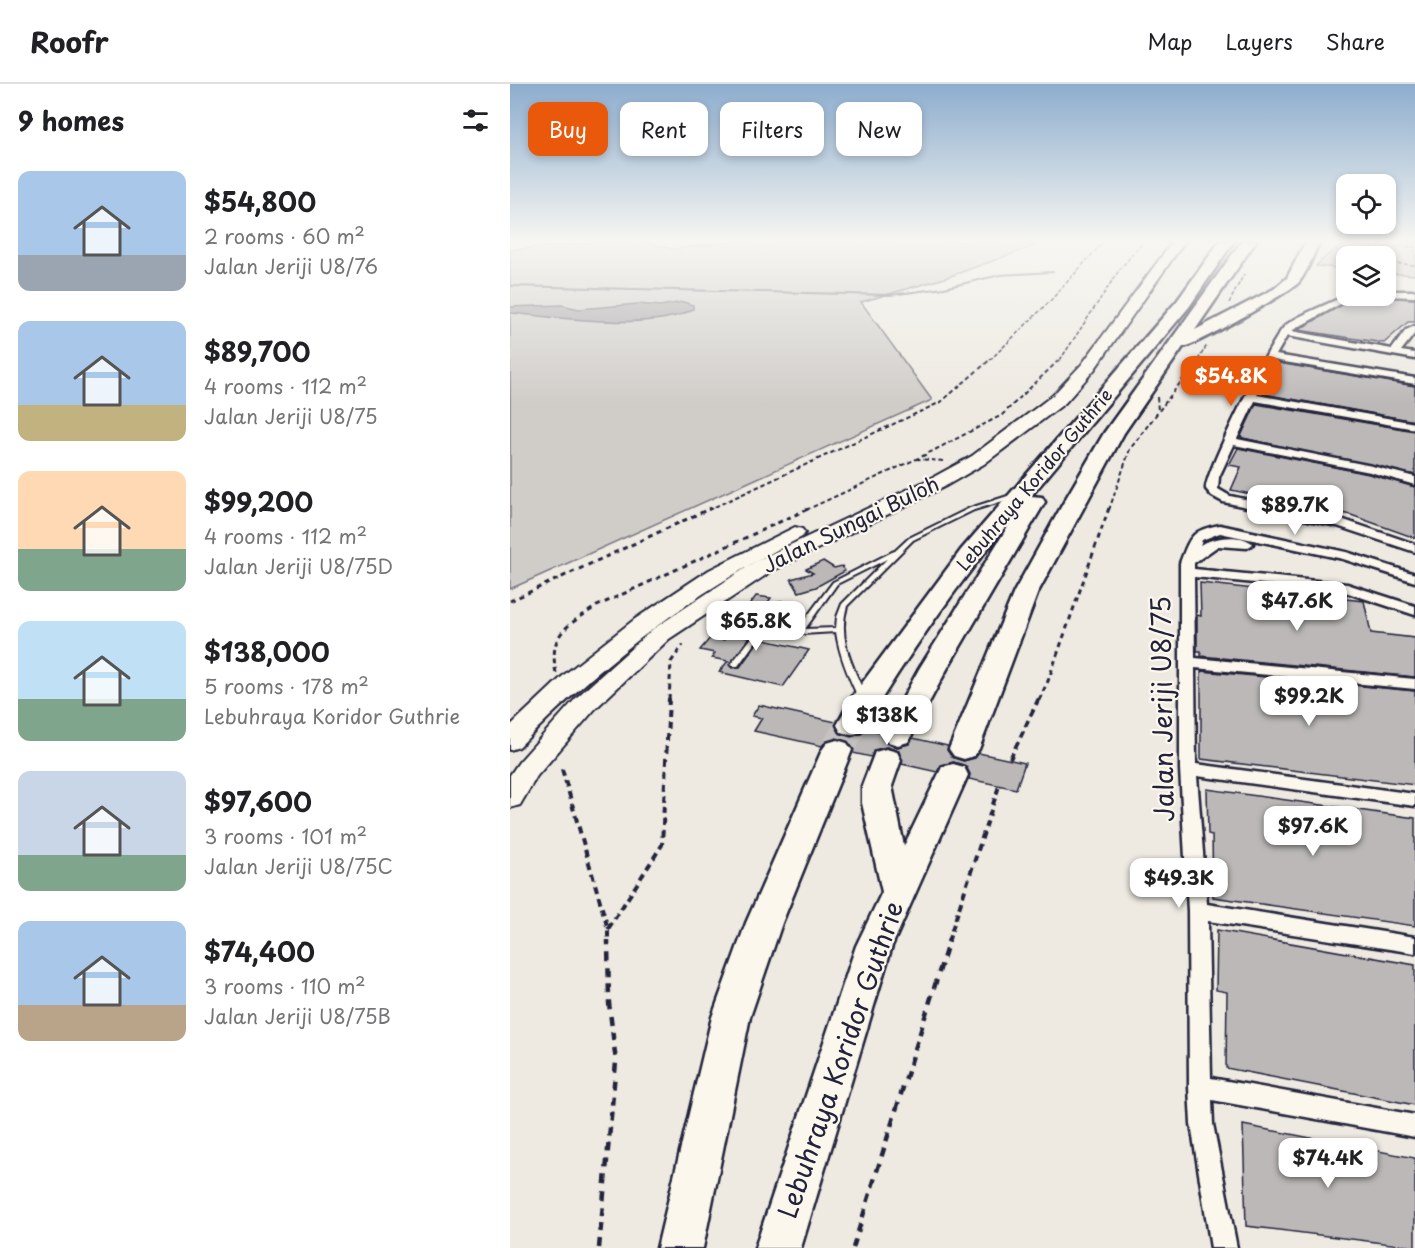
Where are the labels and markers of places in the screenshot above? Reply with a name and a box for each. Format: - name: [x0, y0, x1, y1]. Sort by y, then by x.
- pin: $54.8K: [1182, 356, 1280, 407]
- pin: $89.7K: [1246, 485, 1344, 536]
- pin: $47.6K: [1248, 581, 1346, 632]
- pin: $65.8K: [707, 601, 805, 652]
- pin: $99.2K: [1260, 676, 1358, 727]
- pin: $138K: [845, 695, 929, 746]
- pin: $97.6K: [1264, 806, 1362, 857]
- pin: $49.3K: [1130, 858, 1228, 909]
- pin: $74.4K: [1279, 1138, 1377, 1189]

